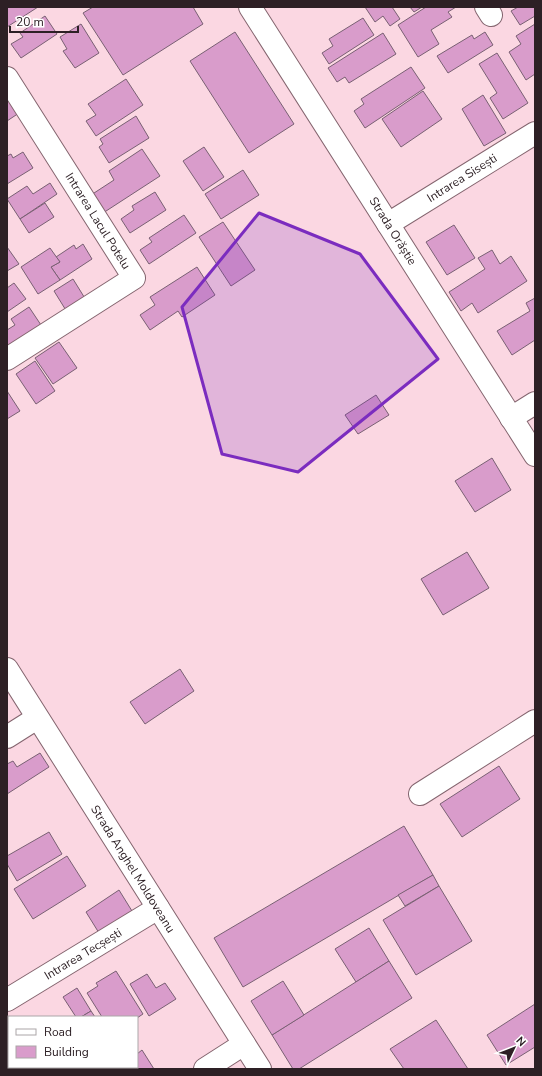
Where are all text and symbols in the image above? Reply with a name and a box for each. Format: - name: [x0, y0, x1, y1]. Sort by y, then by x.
- scale bar: [10, 8, 78, 34]
- text: 20 m: [16, 14, 44, 30]
- street label: Intrarea Sisești: [424, 150, 500, 206]
- street label: Intrarea Lacul Potelu: [62, 170, 134, 272]
- street label: Strada Orăștie: [366, 194, 420, 268]
- street label: Strada Anghel Moldoveanu: [87, 802, 179, 936]
- street label: Intrarea Tecșești: [41, 925, 125, 983]
- legend: [8, 1016, 138, 1068]
- text: Road: [44, 1024, 72, 1040]
- north arrow: [494, 1028, 534, 1068]
- text: N: [513, 1033, 529, 1050]
- text: Building: [44, 1044, 89, 1060]

